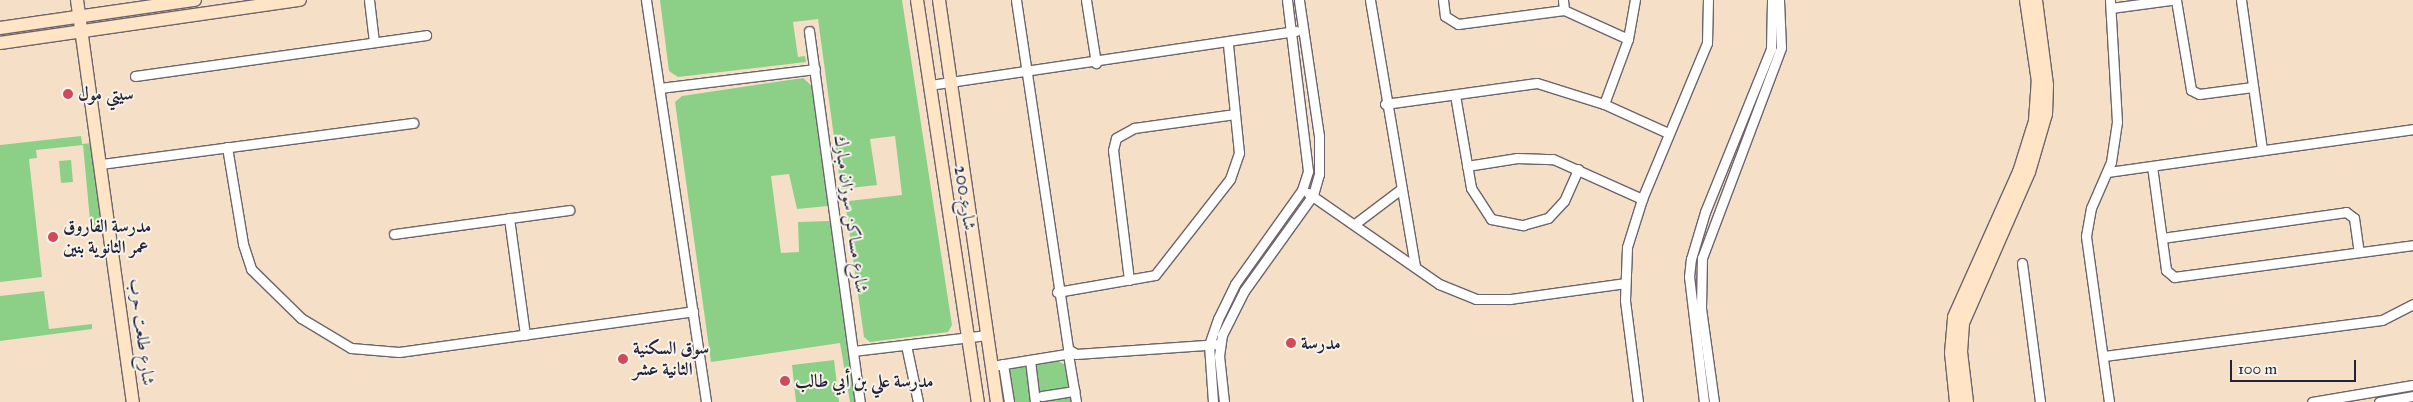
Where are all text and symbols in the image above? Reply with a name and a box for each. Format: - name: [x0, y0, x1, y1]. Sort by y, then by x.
- place label: سيتي مول: [78, 83, 134, 105]
- marker: سيتي مول: [62, 88, 74, 100]
- street label: شارع مساكن سوزان مبارك: [829, 134, 873, 294]
- street label: شارع 200: [949, 164, 981, 232]
- place label: مدرسة الفاروق عمر الثانوية بنين: [63, 216, 151, 258]
- marker: مدرسة الفاروق عمر الثانوية بنين: [47, 231, 59, 243]
- street label: شارع طلعت حرب: [125, 277, 159, 387]
- place label: مدرسة: [1301, 332, 1341, 354]
- marker: مدرسة: [1285, 337, 1297, 349]
- place label: سوق السكنية الثانية عشر: [633, 338, 709, 380]
- scale bar: [2233, 350, 2359, 382]
- marker: سوق السكنية الثانية عشر: [617, 353, 629, 365]
- text: 100 m: [2238, 360, 2277, 378]
- place label: مدرسة علي بن أبي طالب: [795, 370, 934, 392]
- marker: مدرسة علي بن أبي طالب: [779, 375, 791, 387]

